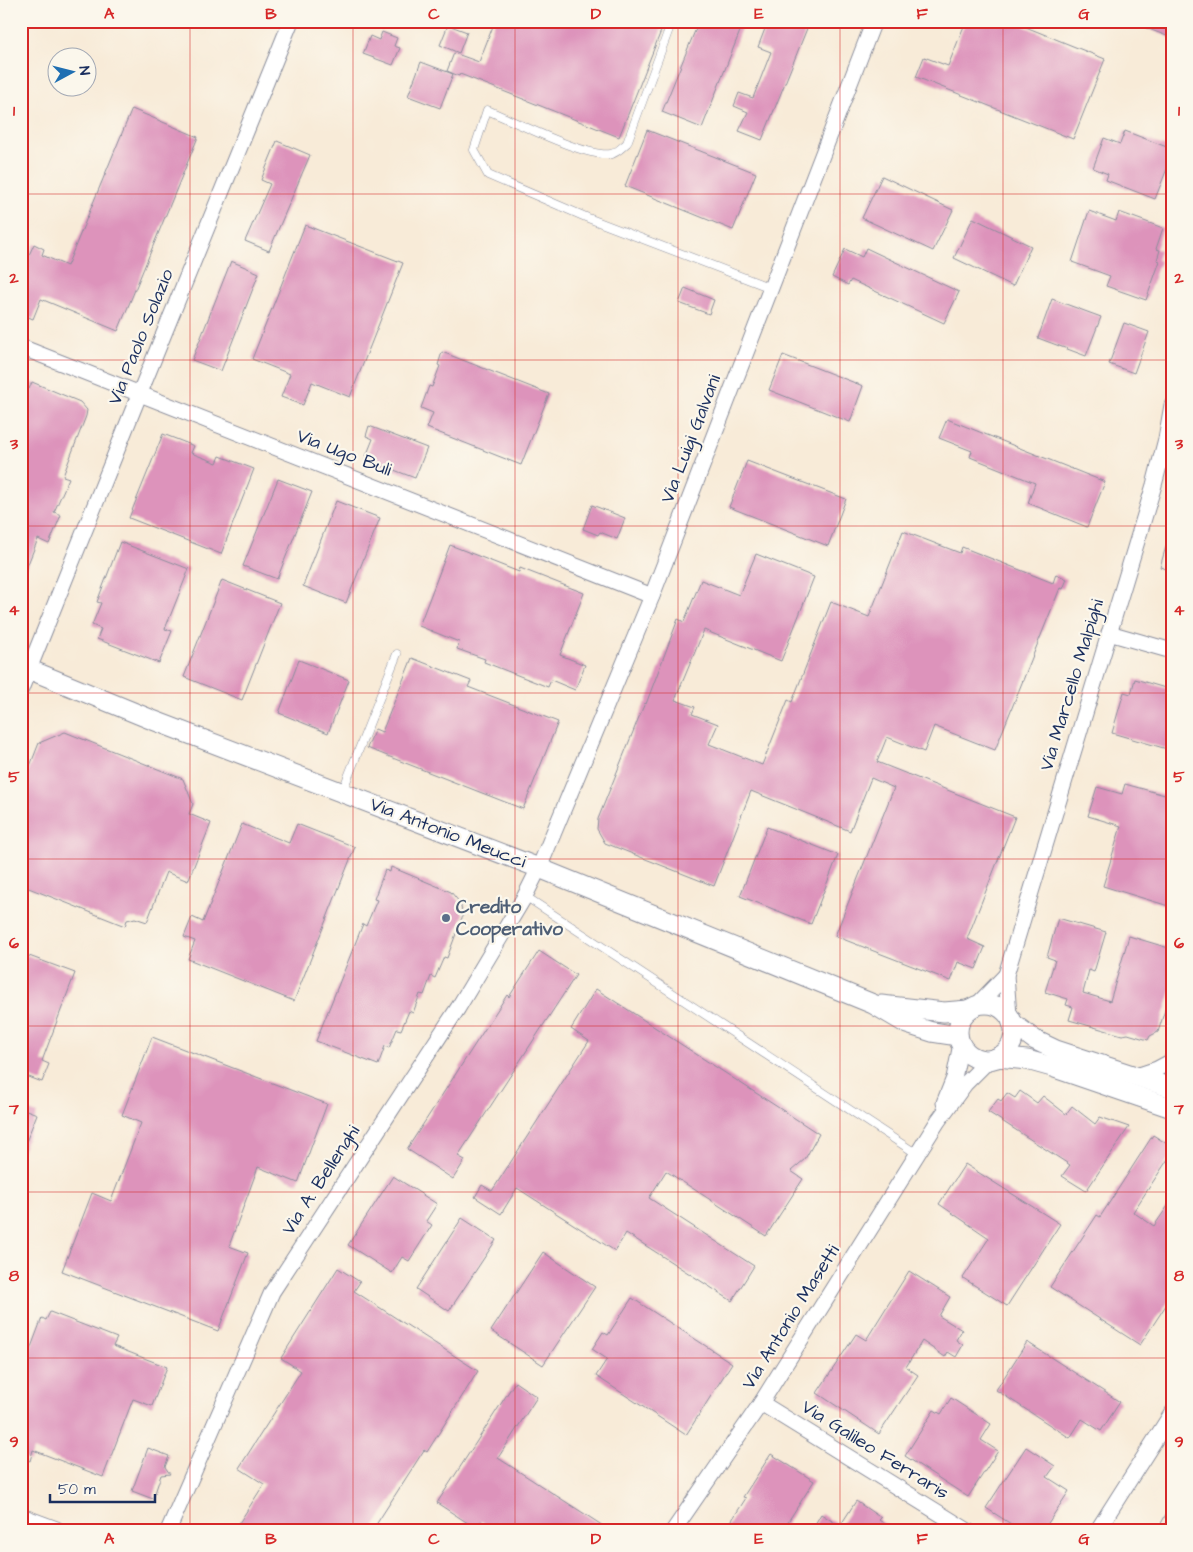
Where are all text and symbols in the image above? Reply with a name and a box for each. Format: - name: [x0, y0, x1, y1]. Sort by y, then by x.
- text: A: [104, 3, 115, 25]
- text: B: [265, 3, 277, 25]
- text: C: [428, 3, 440, 25]
- text: D: [591, 3, 602, 25]
- text: E: [754, 3, 764, 25]
- text: F: [916, 3, 928, 25]
- text: G: [1078, 3, 1090, 25]
- north arrow: [48, 48, 98, 98]
- text: N: [73, 65, 94, 76]
- text: 1: [13, 100, 16, 122]
- text: 1: [1178, 100, 1181, 122]
- street label: Via Paolo Solazio: [101, 265, 181, 409]
- text: 2: [8, 267, 19, 289]
- text: 2: [1173, 267, 1184, 289]
- street label: Via Luigi Galvani: [654, 371, 729, 508]
- street label: Via Ugo Buli: [292, 423, 396, 484]
- text: 3: [9, 433, 19, 455]
- text: 3: [1174, 433, 1184, 455]
- street label: Via Marcello Malpighi: [1033, 596, 1112, 775]
- text: 4: [9, 599, 20, 621]
- text: 4: [1174, 599, 1185, 621]
- text: 5: [8, 766, 20, 788]
- text: 5: [1173, 766, 1185, 788]
- street label: Via Antonio Meucci: [366, 791, 530, 875]
- place label: Credito Cooperativo: [456, 894, 563, 943]
- marker: Credito Cooperativo: [440, 912, 452, 924]
- text: 6: [9, 932, 19, 954]
- text: 6: [1174, 932, 1184, 954]
- text: 7: [8, 1098, 19, 1120]
- text: 7: [1173, 1098, 1184, 1120]
- street label: Via A. Bellenghi: [275, 1120, 368, 1241]
- street label: Via Antonio Masetti: [736, 1239, 847, 1395]
- text: 8: [9, 1265, 20, 1287]
- text: 8: [1174, 1265, 1185, 1287]
- street label: Via Galileo Ferraris: [796, 1394, 954, 1506]
- text: 9: [9, 1431, 19, 1453]
- text: 9: [1174, 1431, 1184, 1453]
- scale bar: [50, 1472, 155, 1504]
- text: 50 m: [58, 1479, 96, 1500]
- text: A: [104, 1528, 115, 1550]
- text: B: [265, 1528, 277, 1550]
- text: C: [428, 1528, 440, 1550]
- text: D: [591, 1528, 602, 1550]
- text: E: [754, 1528, 764, 1550]
- text: F: [916, 1528, 928, 1550]
- text: G: [1078, 1528, 1090, 1550]

